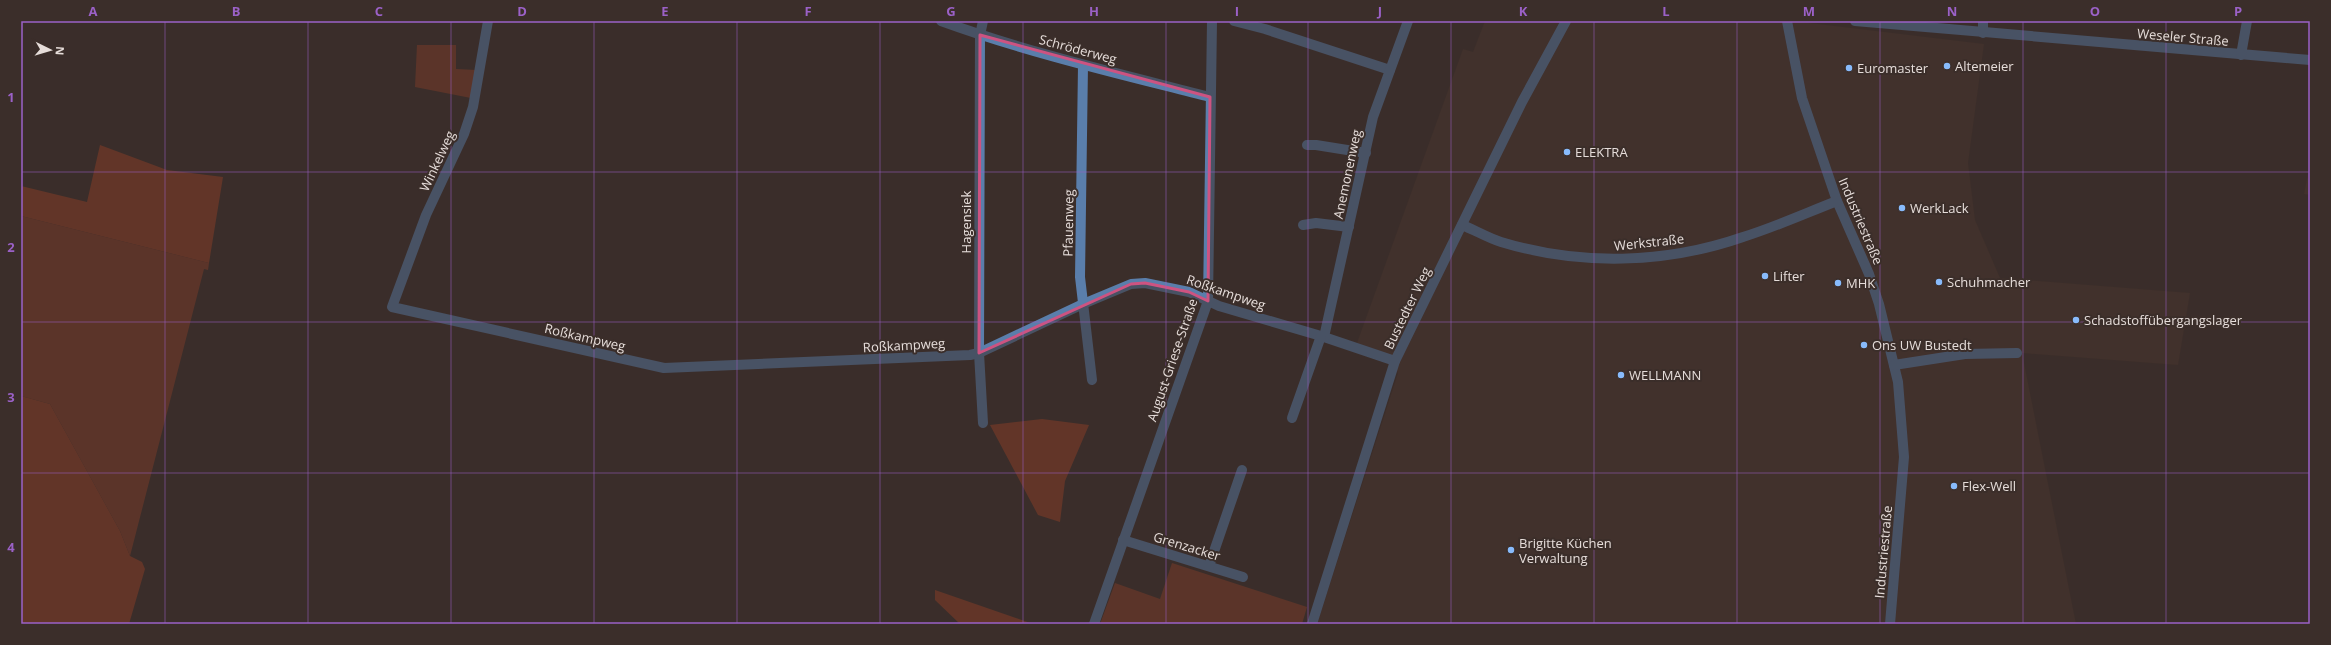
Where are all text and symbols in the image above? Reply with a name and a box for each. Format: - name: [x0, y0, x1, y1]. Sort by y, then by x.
- text: A: [89, 2, 98, 20]
- text: B: [232, 2, 241, 20]
- text: C: [375, 2, 383, 20]
- text: D: [517, 2, 527, 20]
- text: E: [661, 2, 669, 20]
- text: F: [804, 2, 812, 20]
- text: G: [946, 2, 956, 20]
- text: H: [1089, 2, 1099, 20]
- text: I: [1235, 2, 1239, 20]
- text: J: [1377, 2, 1382, 20]
- text: K: [1519, 2, 1528, 20]
- text: L: [1662, 2, 1670, 20]
- text: M: [1803, 2, 1815, 20]
- text: N: [1947, 2, 1957, 20]
- text: O: [2090, 2, 2100, 20]
- text: P: [2234, 2, 2242, 20]
- street label: Weseler Straße: [2137, 24, 2229, 50]
- north arrow: [30, 30, 70, 70]
- street label: Schröderweg: [1037, 30, 1119, 68]
- text: N: [53, 46, 68, 56]
- place label: Altemeier: [1955, 57, 2014, 75]
- place label: Euromaster: [1857, 59, 1929, 77]
- marker: Altemeier: [1942, 61, 1952, 71]
- marker: Euromaster: [1844, 63, 1854, 73]
- text: 1: [7, 88, 15, 106]
- street label: Winkelweg: [415, 128, 459, 194]
- street label: Anemonenweg: [1329, 128, 1365, 220]
- place label: ELEKTRA: [1575, 143, 1628, 161]
- marker: ELEKTRA: [1562, 147, 1572, 157]
- street label: Industriestraße: [1835, 175, 1887, 267]
- street label: Pfauenweg: [1058, 189, 1078, 257]
- street label: Hagensiek: [957, 190, 975, 253]
- place label: WerkLack: [1910, 199, 1969, 217]
- marker: WerkLack: [1897, 203, 1907, 213]
- street label: Werkstraße: [1613, 229, 1685, 255]
- text: 2: [7, 238, 15, 256]
- street label: Bustedter Weg: [1379, 264, 1435, 352]
- place label: Lifter: [1773, 267, 1805, 285]
- street label: Roßkampweg: [1184, 270, 1268, 314]
- marker: Lifter: [1760, 271, 1770, 281]
- place label: Schuhmacher: [1947, 273, 2031, 291]
- place label: MHK: [1846, 274, 1875, 292]
- marker: Schuhmacher: [1934, 277, 1944, 287]
- marker: MHK: [1833, 278, 1843, 288]
- street label: August-Griese-Straße: [1142, 296, 1202, 424]
- place label: Schadstoffübergangslager: [2084, 311, 2243, 329]
- marker: Schadstoffübergangslager: [2071, 315, 2081, 325]
- street label: Roßkampweg: [543, 319, 627, 355]
- street label: Roßkampweg: [862, 334, 946, 356]
- place label: Ons UW Bustedt: [1872, 336, 1972, 354]
- marker: Ons UW Bustedt: [1859, 340, 1869, 350]
- place label: WELLMANN: [1629, 366, 1701, 384]
- marker: WELLMANN: [1616, 370, 1626, 380]
- text: 3: [7, 388, 15, 406]
- place label: Flex-Well: [1962, 477, 2016, 495]
- marker: Flex-Well: [1949, 481, 1959, 491]
- street label: Industriestraße: [1870, 505, 1896, 599]
- street label: Grenzacker: [1151, 527, 1223, 565]
- place label: Brigitte Küchen Verwaltung: [1519, 534, 1612, 567]
- text: 4: [7, 538, 15, 556]
- marker: Brigitte Küchen Verwaltung: [1506, 545, 1516, 555]

